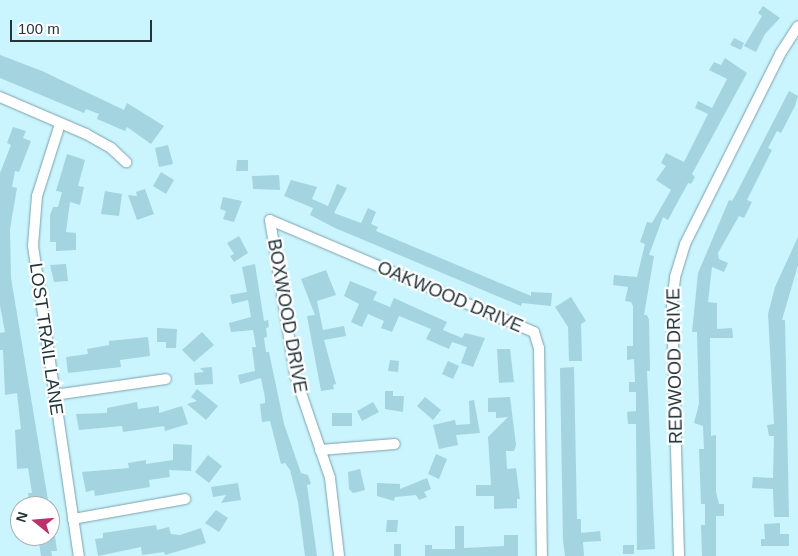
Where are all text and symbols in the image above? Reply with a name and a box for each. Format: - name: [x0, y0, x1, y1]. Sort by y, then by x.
- scale bar: [12, 10, 155, 42]
- text: 100 m: [18, 20, 60, 37]
- street label: BOXWOOD DRIVE: [263, 237, 311, 395]
- street label: OAKWOOD DRIVE: [374, 257, 526, 337]
- street label: LOST TRAIL LANE: [25, 261, 67, 417]
- street label: REDWOOD DRIVE: [663, 288, 687, 444]
- north arrow: [10, 496, 60, 546]
- text: N: [12, 510, 31, 524]

